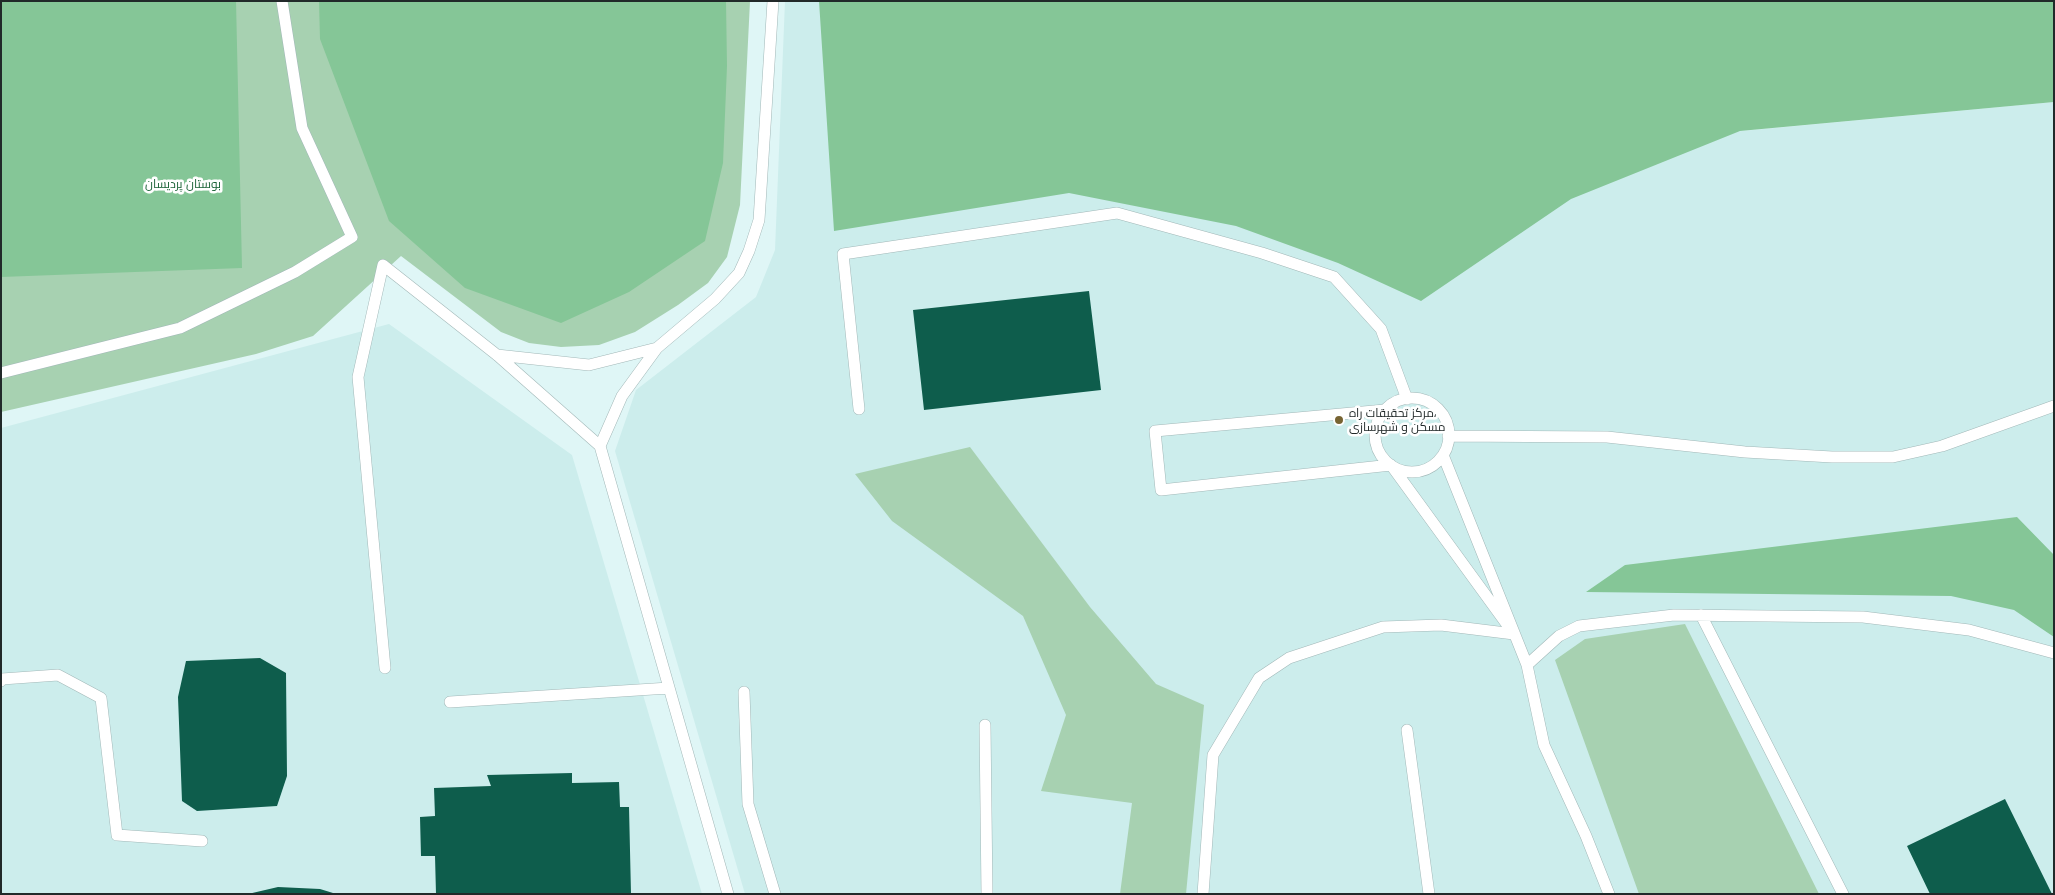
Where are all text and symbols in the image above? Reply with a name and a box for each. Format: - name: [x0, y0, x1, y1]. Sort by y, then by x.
- park label: بوستان پردیسان: [145, 177, 221, 191]
- place label: مرکز تحقیقات راه، مسکن و شهرسازی: [1349, 406, 1445, 434]
- marker: مرکز تحقیقات راه، مسکن و شهرسازی: [1333, 414, 1345, 426]

